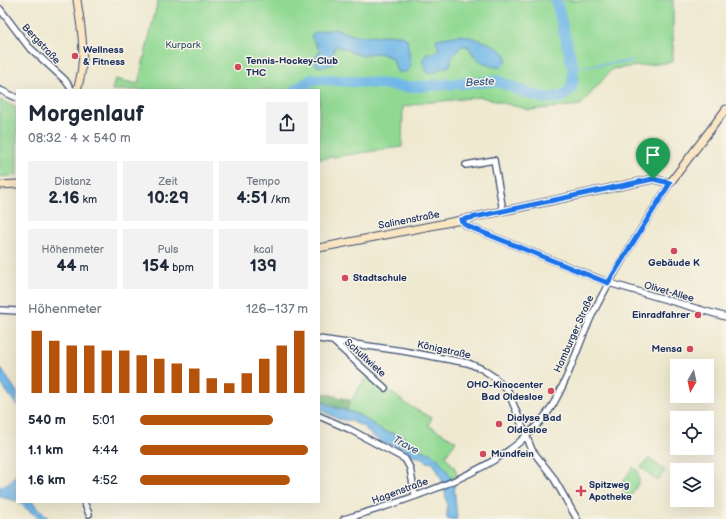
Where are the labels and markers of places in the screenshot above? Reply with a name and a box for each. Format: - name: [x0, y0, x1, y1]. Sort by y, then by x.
- place label: Wellness & Fitness: [83, 44, 125, 68]
- marker: Wellness & Fitness: [70, 51, 80, 61]
- place label: Tennis-Hockey-Club THC: [246, 55, 338, 79]
- marker: Tennis-Hockey-Club THC: [233, 62, 243, 72]
- pin: [636, 138, 670, 179]
- marker: Gebäude K: [669, 246, 679, 256]
- place label: Gebäude K: [648, 257, 700, 269]
- place label: Stadtschule: [353, 272, 407, 284]
- marker: Stadtschule: [340, 273, 350, 283]
- place label: Einradfahrer: [632, 309, 691, 321]
- marker: Einradfahrer: [693, 310, 703, 320]
- place label: Mensa: [651, 343, 682, 355]
- marker: Mensa: [685, 344, 695, 354]
- place label: OHO-Kinocenter Bad Oldesloe: [467, 379, 544, 403]
- marker: OHO-Kinocenter Bad Oldesloe: [546, 386, 556, 396]
- place label: Dialyse Bad Oldesloe: [507, 412, 561, 436]
- marker: Dialyse Bad Oldesloe: [494, 419, 504, 429]
- place label: Mundfein: [491, 448, 534, 460]
- marker: Mundfein: [478, 449, 488, 459]
- place label: Spitzweg Apotheke: [588, 479, 632, 503]
- marker: Spitzweg Apotheke: [576, 486, 586, 496]

